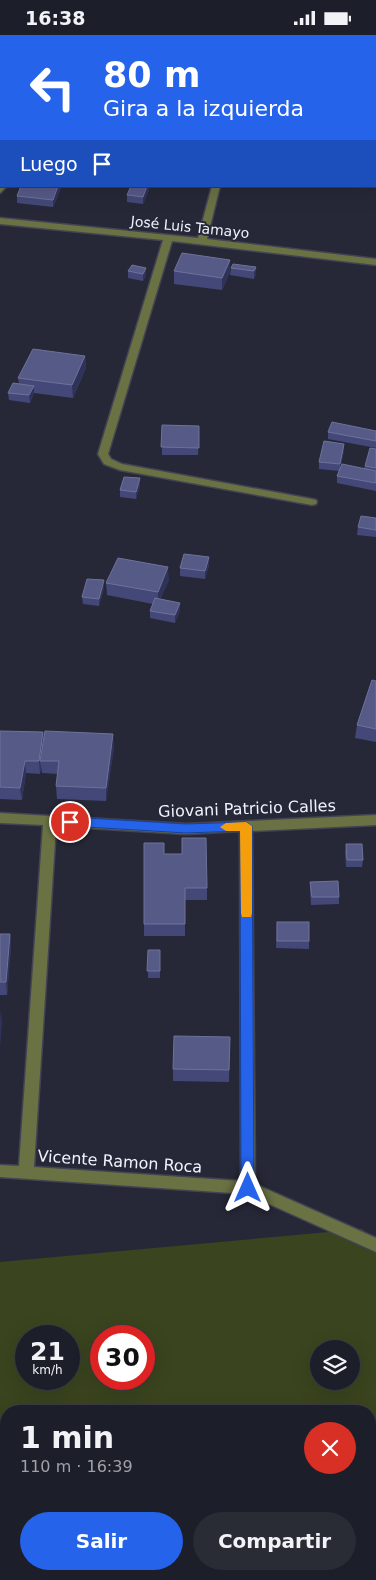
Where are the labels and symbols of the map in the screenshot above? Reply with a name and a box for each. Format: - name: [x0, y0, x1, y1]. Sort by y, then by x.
- street label: José Luis Tamayo: [129, 213, 250, 241]
- street label: Giovani Patricio Calles: [158, 796, 336, 821]
- pin: [49, 801, 91, 843]
- street label: Vicente Ramon Roca: [37, 1146, 203, 1177]
- position arrow: [221, 1161, 273, 1213]
- speed limit sign: 30: [90, 1325, 155, 1390]

